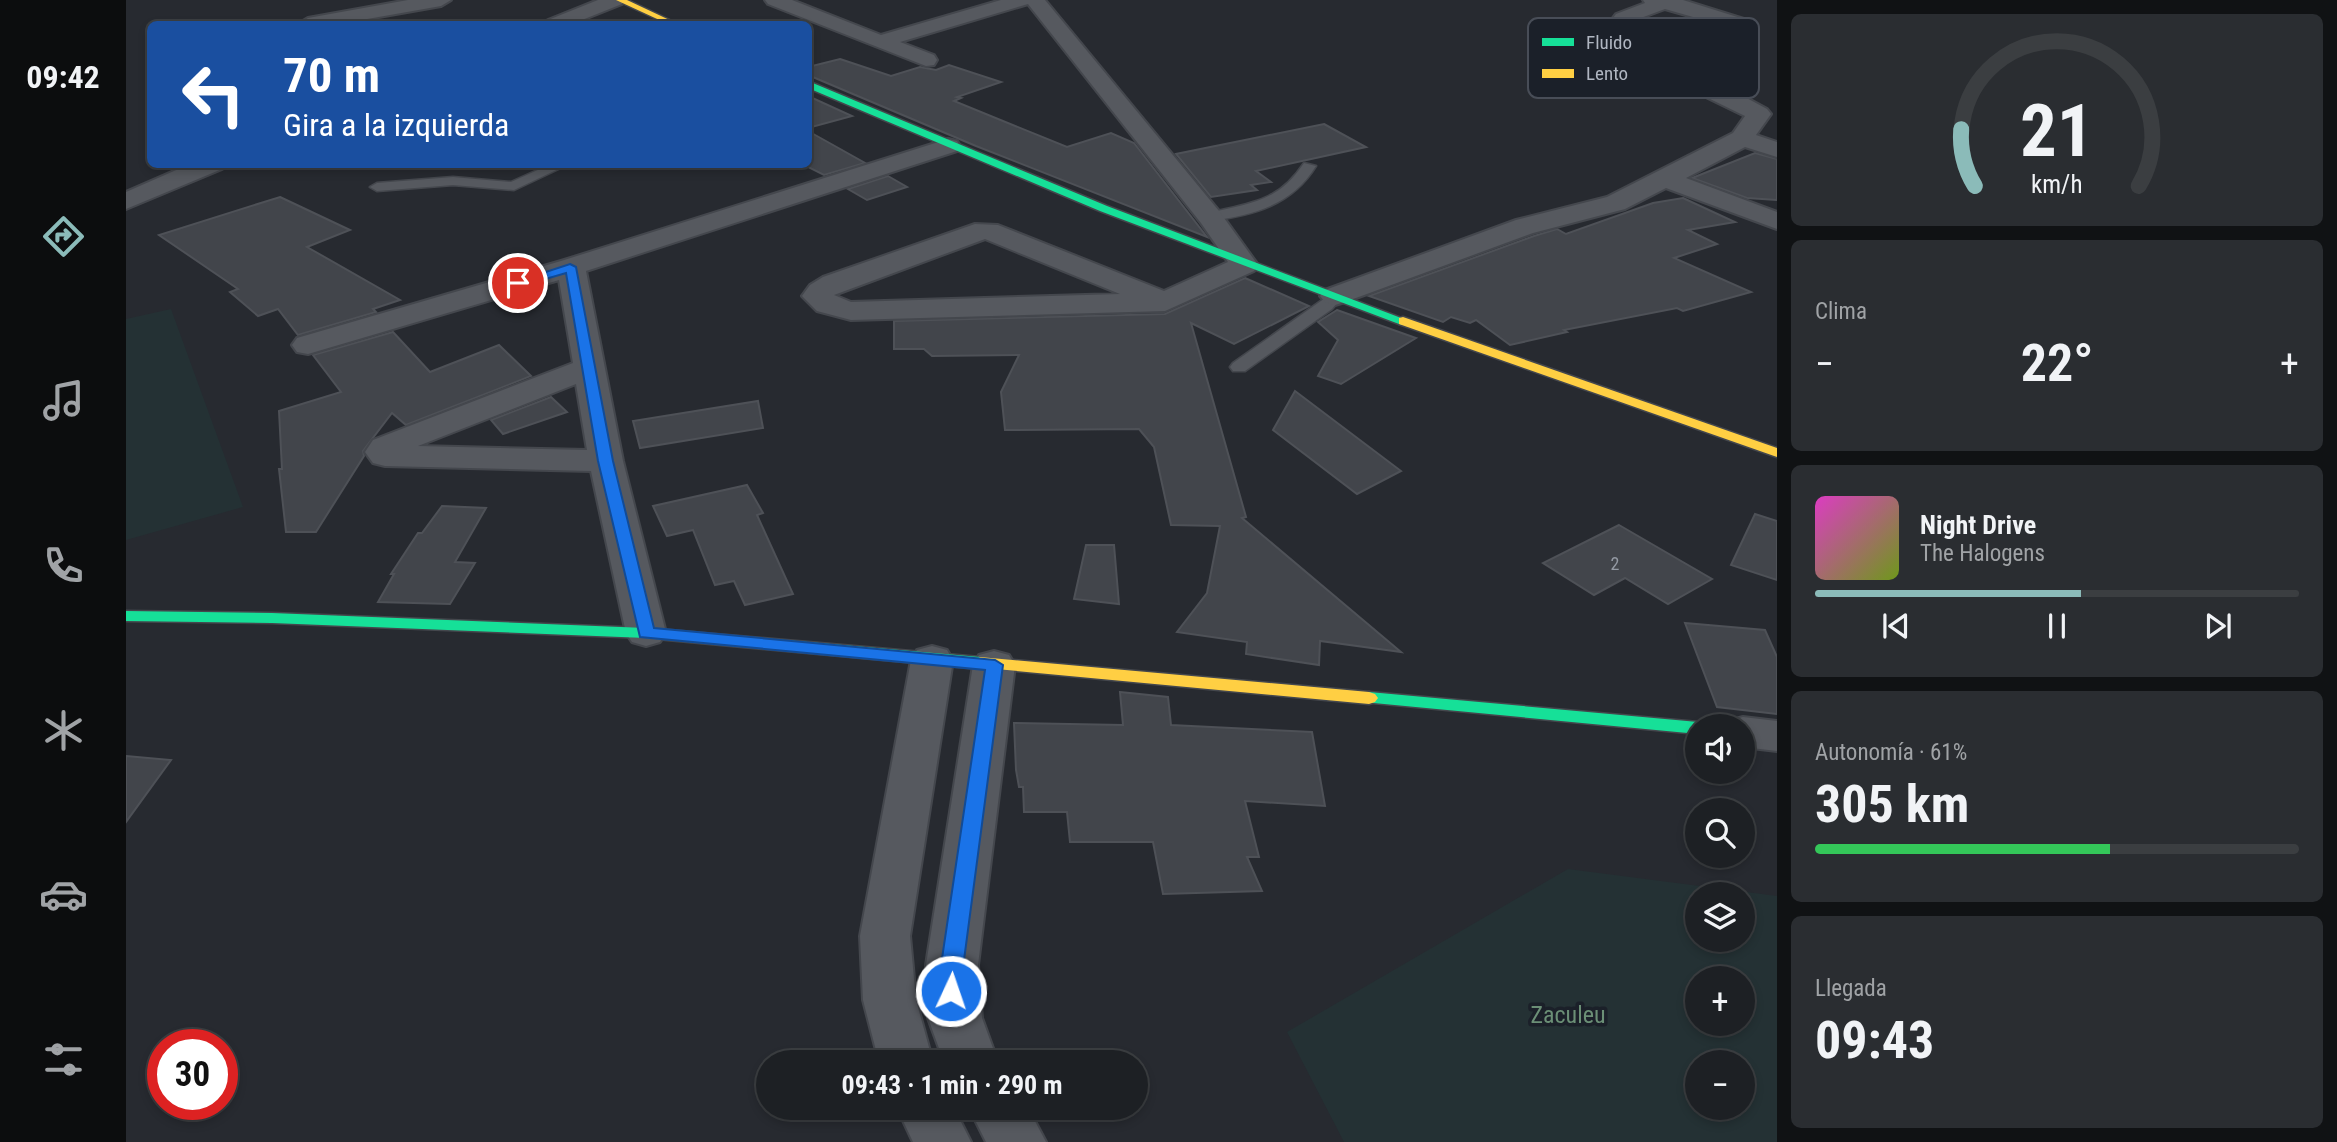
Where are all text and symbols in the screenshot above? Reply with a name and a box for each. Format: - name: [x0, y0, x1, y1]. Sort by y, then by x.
- legend: [1528, 18, 1759, 98]
- text: Fluido: [1586, 31, 1632, 54]
- text: 70 m: [283, 47, 380, 104]
- icon: left: [168, 49, 259, 140]
- text: 09:42: [26, 58, 100, 96]
- text: Lento: [1586, 62, 1628, 85]
- text: 21: [2020, 88, 2094, 174]
- text: Gira a la izquierda: [283, 106, 509, 144]
- text: km/h: [2031, 170, 2083, 199]
- icon: directions: [39, 212, 88, 261]
- pin: [488, 253, 548, 313]
- icon: arrive: [499, 264, 537, 302]
- text: Clima: [1815, 298, 1867, 325]
- text: 22°: [2021, 333, 2093, 394]
- text: −: [1815, 342, 1834, 386]
- text: +: [2280, 342, 2299, 386]
- icon: music: [39, 376, 88, 425]
- text: Night Drive: [1920, 510, 2036, 540]
- text: The Halogens: [1920, 540, 2045, 567]
- icon: phone: [39, 541, 88, 590]
- house number: 2: [1611, 553, 1620, 574]
- icon: previous: [1877, 607, 1915, 645]
- icon: pause: [2038, 607, 2076, 645]
- icon: next: [2199, 607, 2237, 645]
- icon: climate: [39, 706, 88, 755]
- map controls: [1685, 714, 1755, 1120]
- button: sound: [1685, 714, 1755, 784]
- text: Autonomía · 61%: [1815, 739, 1967, 766]
- text: 305 km: [1815, 774, 1969, 835]
- button: search: [1685, 798, 1755, 868]
- icon: car: [39, 870, 88, 919]
- button: layers: [1685, 882, 1755, 952]
- position arrow: [914, 954, 988, 1028]
- button: +: [1685, 966, 1755, 1036]
- text: Llegada: [1815, 975, 1887, 1002]
- park label: Zaculeu: [1530, 1001, 1606, 1029]
- text: 09:43: [1815, 1010, 1934, 1071]
- speed limit sign: 30: [147, 1029, 238, 1120]
- icon: filters: [39, 1035, 88, 1084]
- button: −: [1685, 1050, 1755, 1120]
- text: 09:43 · 1 min · 290 m: [842, 1070, 1062, 1100]

